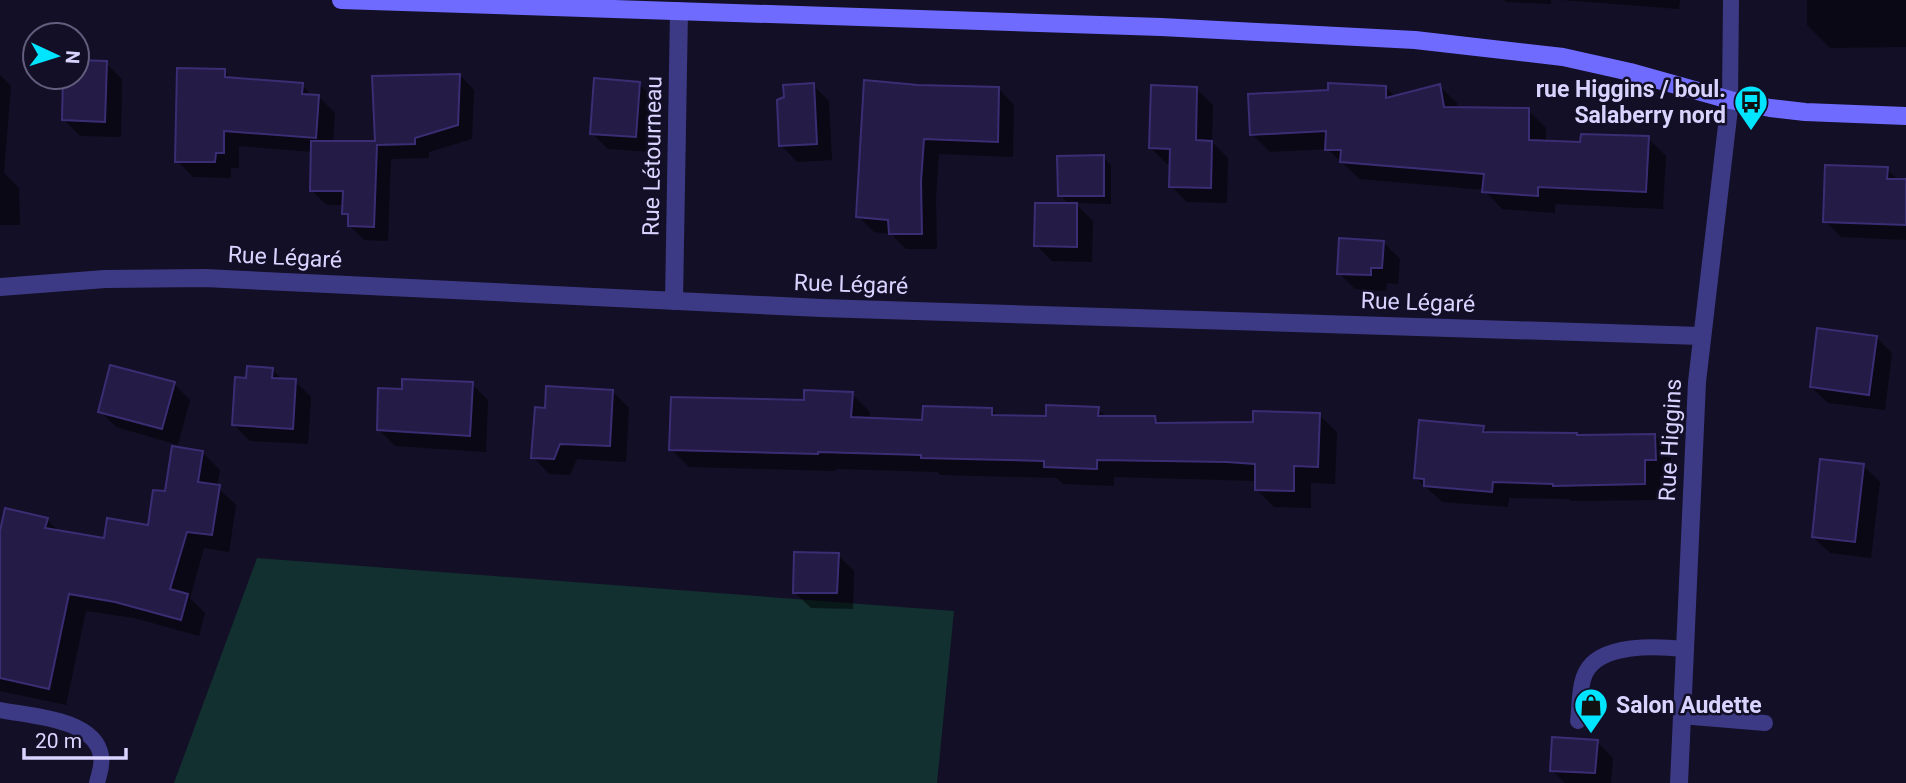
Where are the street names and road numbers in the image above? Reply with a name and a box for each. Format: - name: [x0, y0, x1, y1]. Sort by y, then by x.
- street label: Rue Létourneau: [638, 76, 667, 236]
- street label: Rue Légaré: [227, 241, 343, 274]
- street label: Rue Légaré: [793, 269, 909, 300]
- street label: Rue Légaré: [1360, 287, 1476, 318]
- street label: Rue Higgins: [1654, 378, 1687, 502]

